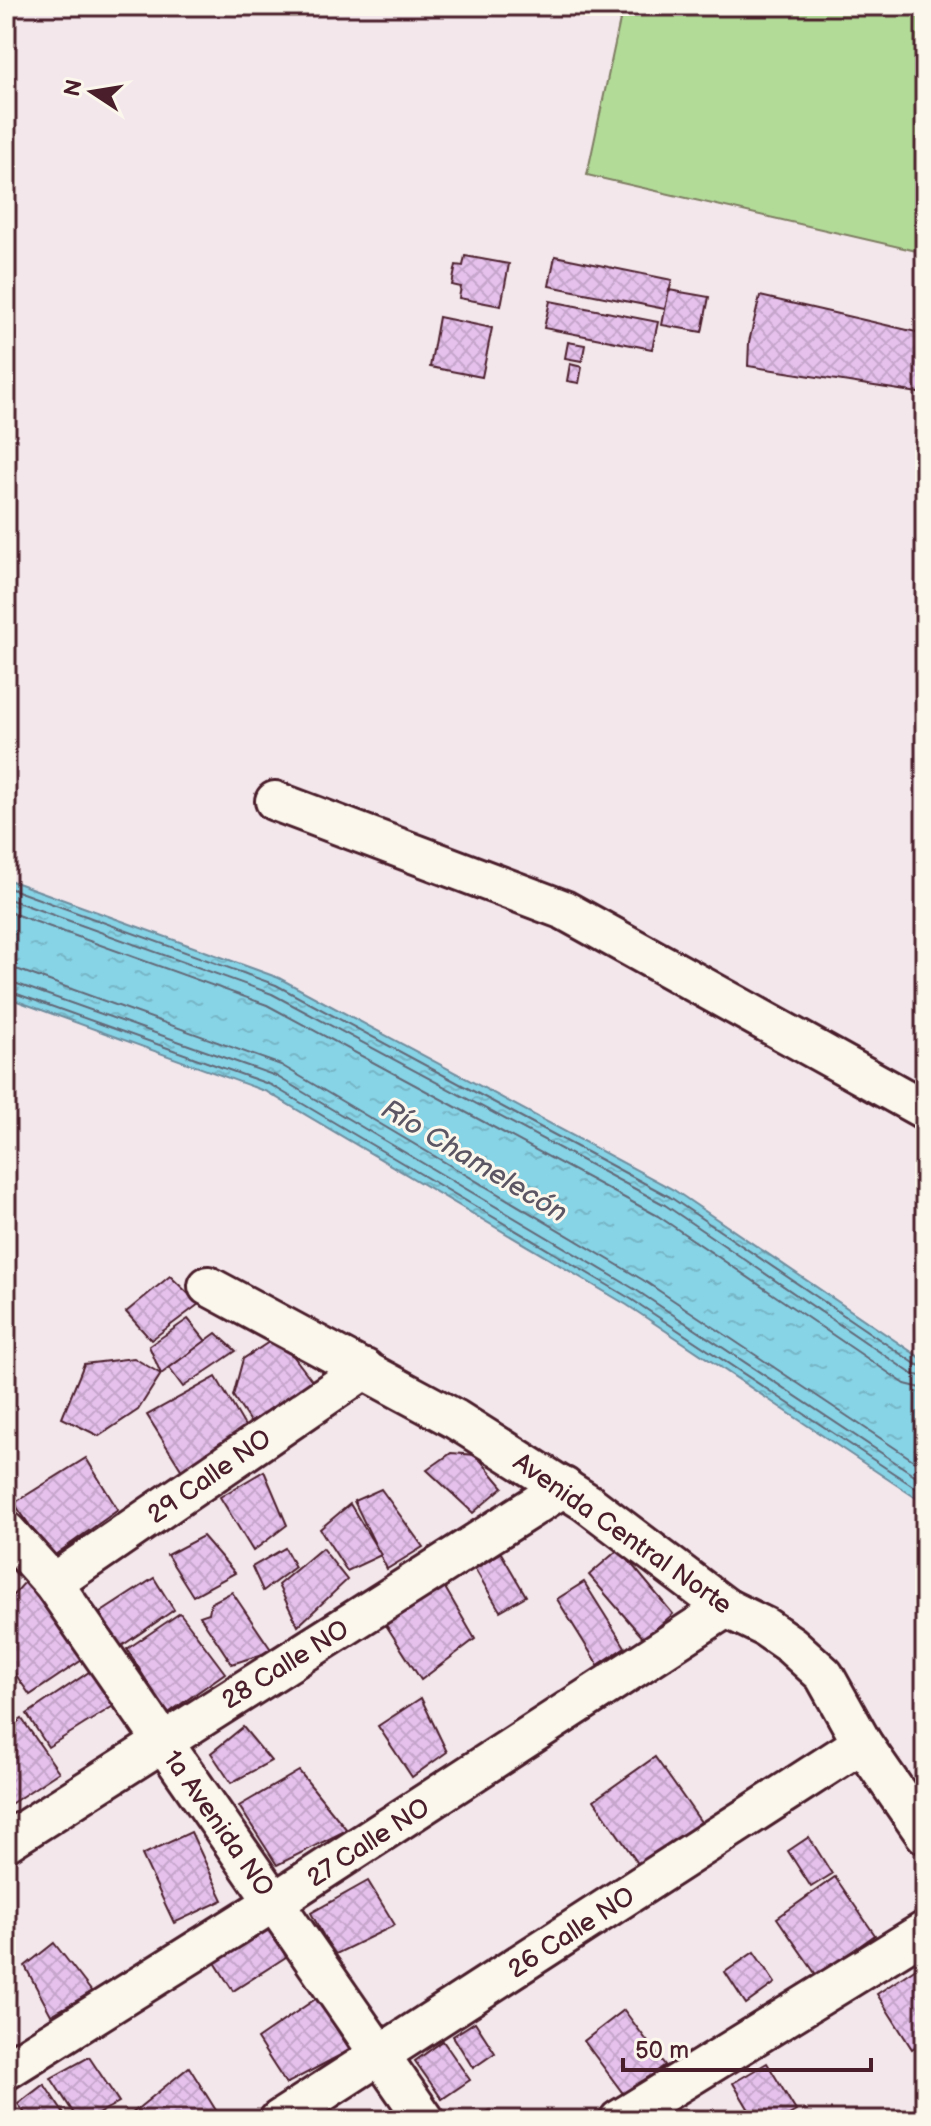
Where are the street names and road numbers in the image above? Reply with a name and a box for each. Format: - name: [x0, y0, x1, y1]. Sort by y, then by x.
- street label: 29 Calle NO: [142, 1423, 278, 1531]
- street label: Avenida Central Norte: [507, 1447, 737, 1621]
- street label: 28 Calle NO: [217, 1614, 355, 1717]
- street label: 1a Avenida NO: [156, 1745, 280, 1903]
- street label: 27 Calle NO: [302, 1792, 436, 1894]
- street label: 26 Calle NO: [503, 1881, 641, 1986]

